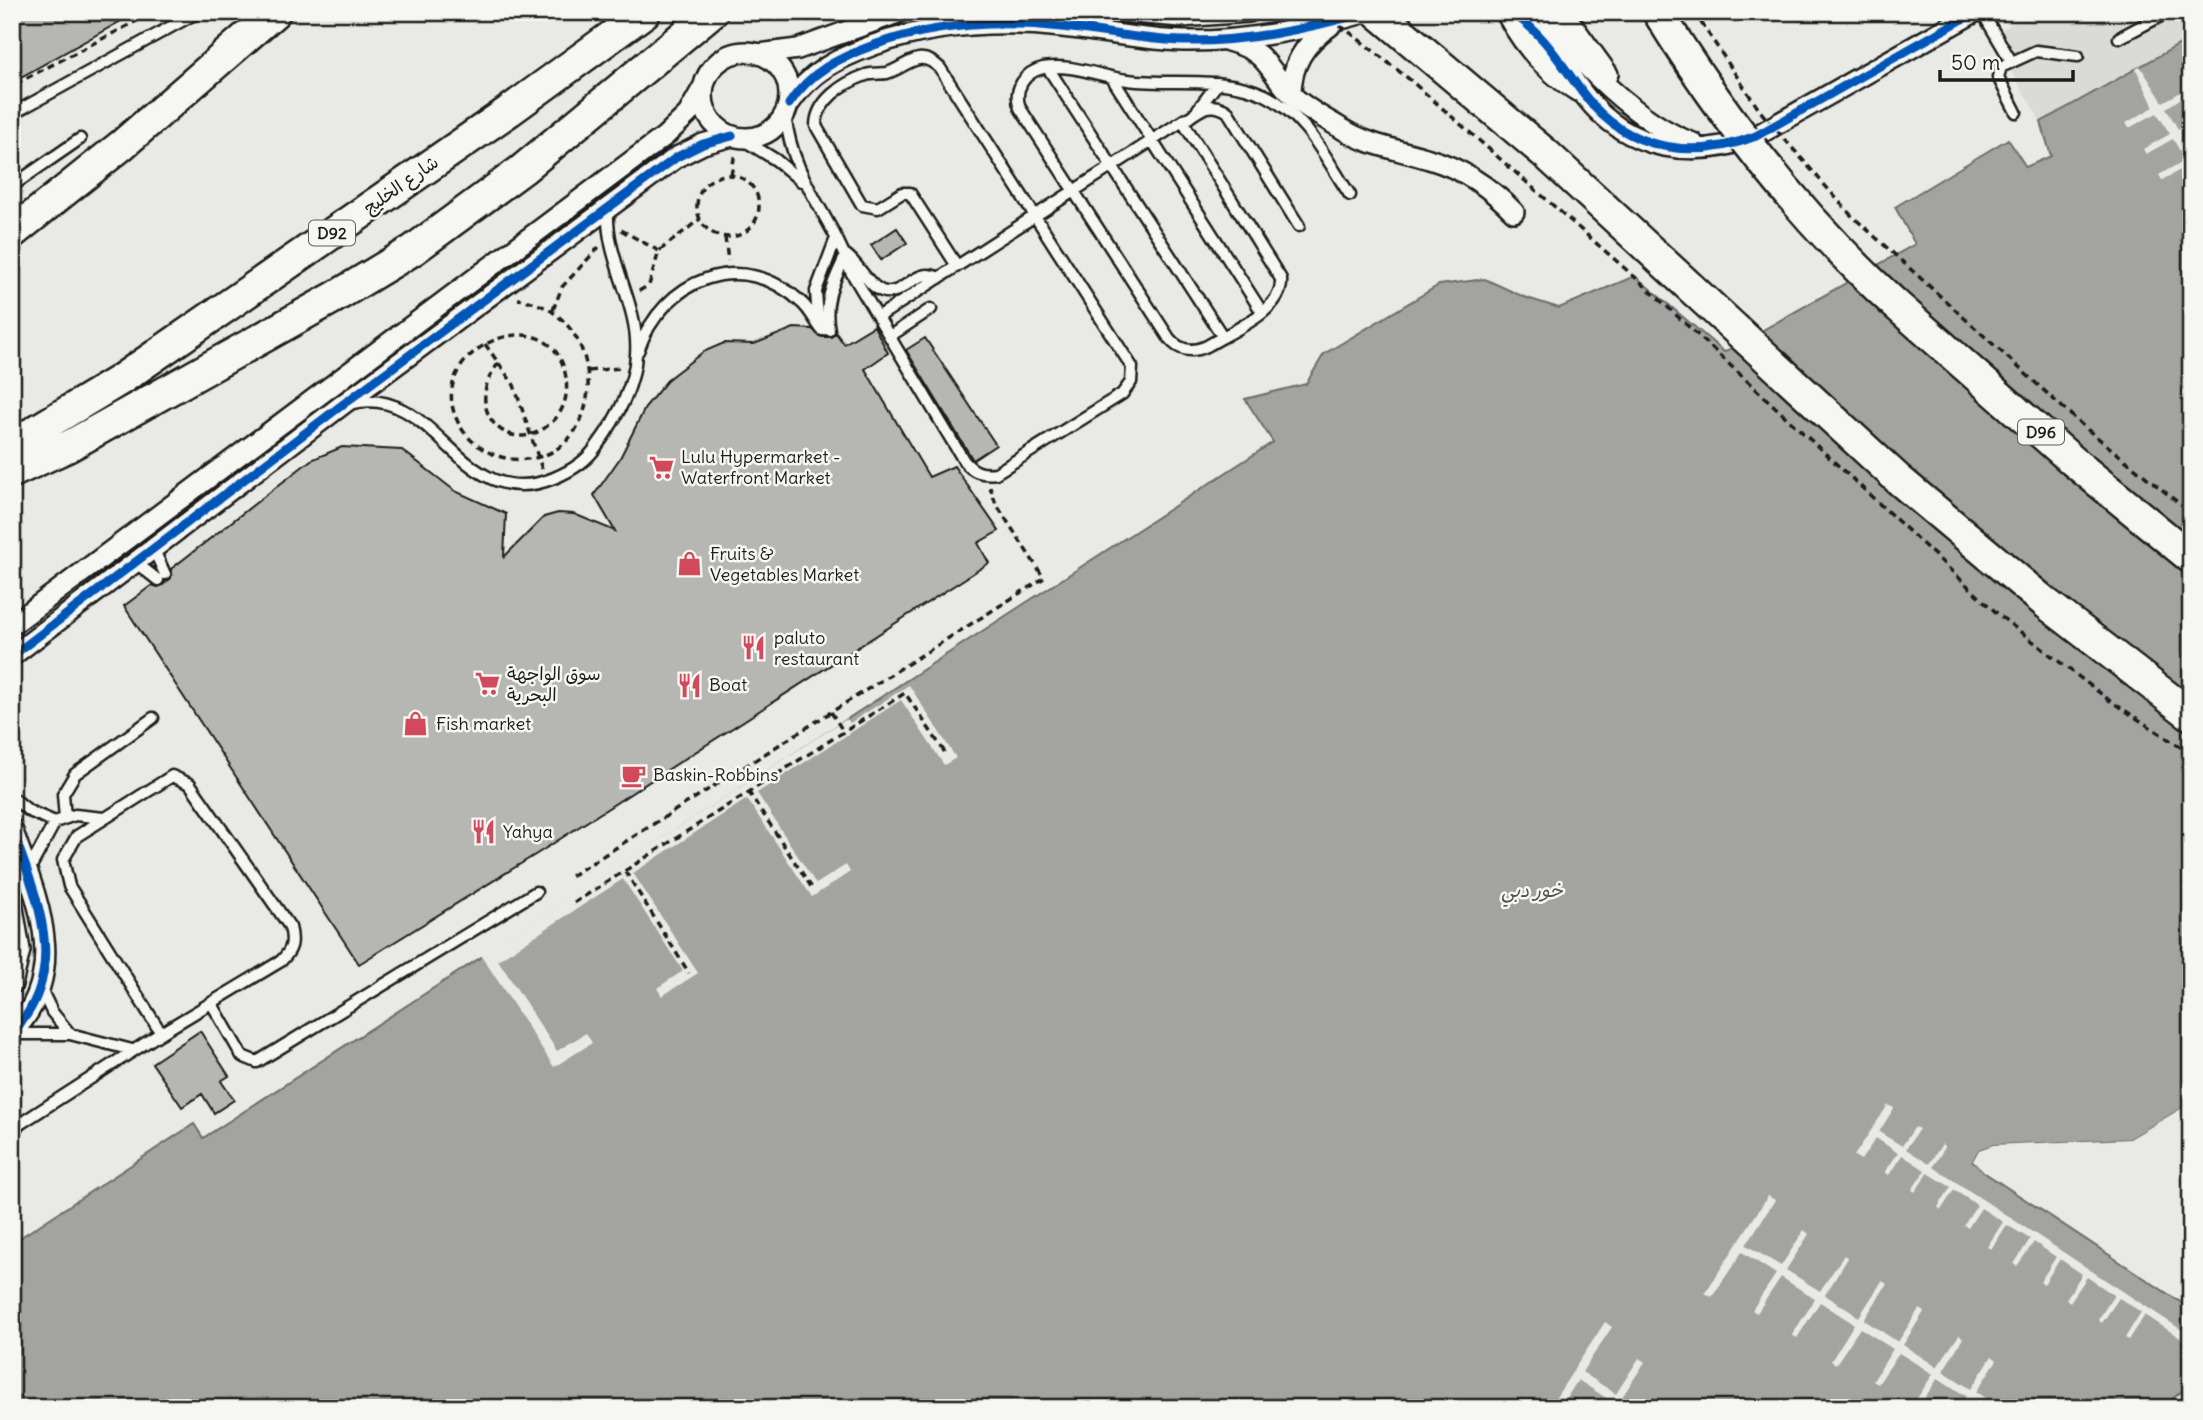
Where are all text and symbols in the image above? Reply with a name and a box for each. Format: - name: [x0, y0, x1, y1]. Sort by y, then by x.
- scale bar: [1940, 38, 2074, 82]
- text: 50 m: [1951, 49, 2000, 76]
- street label: شارع الخليج: [359, 150, 443, 220]
- road number: D92: [309, 220, 355, 246]
- road number: D96: [2018, 420, 2064, 444]
- place label: Lulu Hypermarket - Waterfront Market: [681, 445, 841, 489]
- supermarket icon: Lulu Hypermarket - Waterfront Market: [647, 453, 675, 481]
- place label: Fruits & Vegetables Market: [710, 542, 859, 586]
- shop icon: Fruits & Vegetables Market: [676, 550, 704, 578]
- place label: paluto restaurant: [774, 626, 859, 670]
- restaurant icon: paluto restaurant: [740, 634, 768, 662]
- place label: سوق الواجهة البحرية: [507, 662, 601, 706]
- supermarket icon: سوق الواجهة البحرية: [473, 670, 501, 698]
- restaurant icon: Boat: [675, 671, 703, 699]
- place label: Boat: [709, 673, 747, 696]
- shop icon: Fish market: [402, 710, 430, 738]
- place label: Fish market: [436, 712, 531, 735]
- cafe icon: Baskin-Robbins: [619, 761, 647, 789]
- place label: Baskin-Robbins: [653, 763, 778, 786]
- restaurant icon: Yahya: [469, 818, 497, 846]
- place label: Yahya: [503, 820, 553, 843]
- water label: خور دبي: [1501, 878, 1564, 907]

